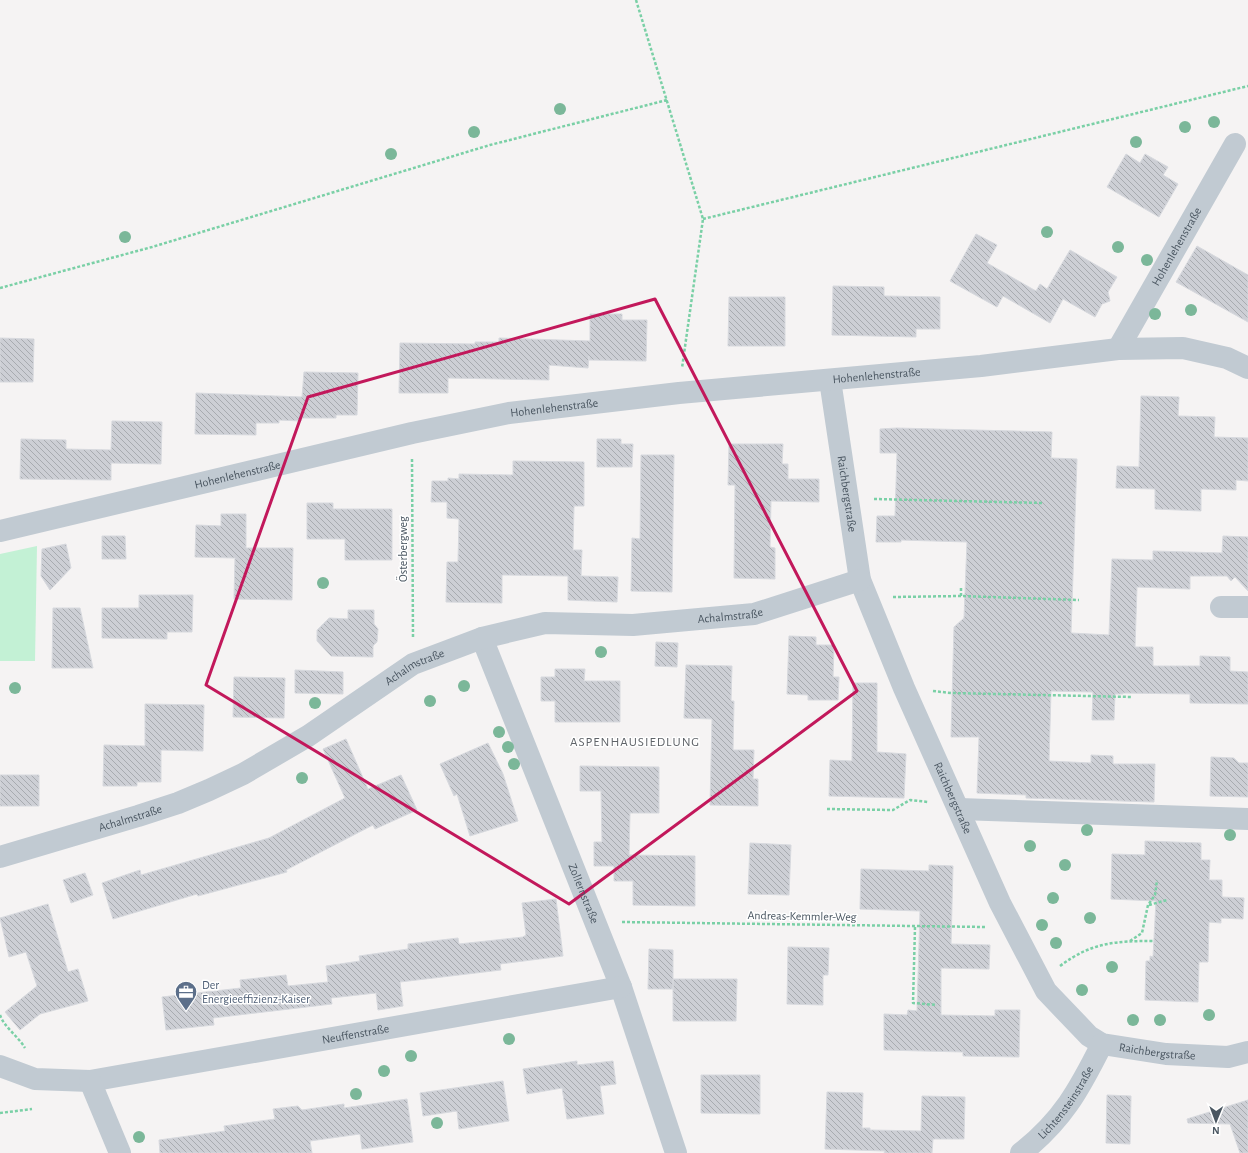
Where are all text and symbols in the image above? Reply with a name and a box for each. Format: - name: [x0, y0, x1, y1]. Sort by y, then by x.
- street label: Hohenlehenstraße: [1149, 205, 1204, 288]
- street label: Hohenlehenstraße: [832, 365, 921, 385]
- street label: Hohenlehenstraße: [510, 397, 599, 419]
- street label: Raichbergstraße: [835, 455, 859, 533]
- street label: Hohenlehenstraße: [193, 458, 282, 491]
- street label: Österbergweg: [396, 516, 409, 582]
- street label: Achalmstraße: [697, 606, 764, 625]
- street label: Achalmstraße: [383, 647, 446, 687]
- district label: ASPENHAUSIEDLUNG: [570, 736, 700, 749]
- street label: Raichbergstraße: [932, 760, 974, 835]
- street label: Achalmstraße: [97, 803, 163, 833]
- street label: Zollernstraße: [566, 862, 601, 925]
- street label: Andreas-Kemmler-Weg: [747, 909, 857, 923]
- office icon: Der Energieeffizienz-Kaiser: [173, 979, 199, 1012]
- place label: Der Energieeffizienz-Kaiser: [202, 979, 310, 1005]
- street label: Neuffenstraße: [321, 1022, 390, 1046]
- street label: Raichbergstraße: [1118, 1041, 1196, 1061]
- street label: Lichtensteinstraße: [1036, 1064, 1096, 1141]
- north arrow: [1196, 1101, 1236, 1141]
- text: N: [1212, 1125, 1220, 1136]

